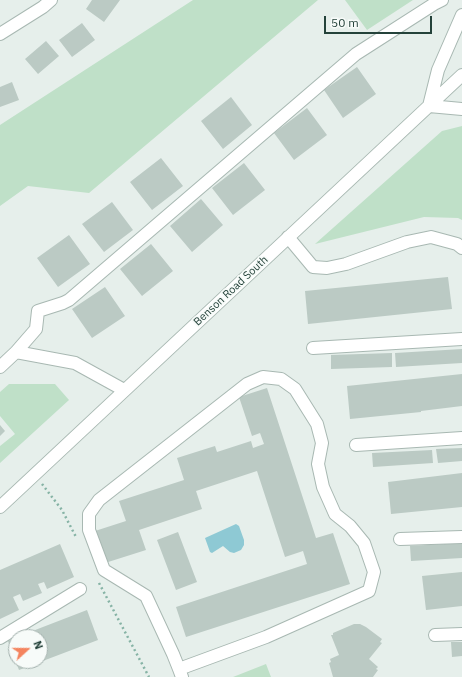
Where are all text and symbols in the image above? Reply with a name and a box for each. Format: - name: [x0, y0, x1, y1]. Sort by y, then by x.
- scale bar: [326, 8, 434, 34]
- text: 50 m: [331, 15, 359, 30]
- street label: Benson Road South: [191, 253, 271, 329]
- north arrow: [8, 629, 48, 669]
- text: N: [30, 639, 46, 651]

